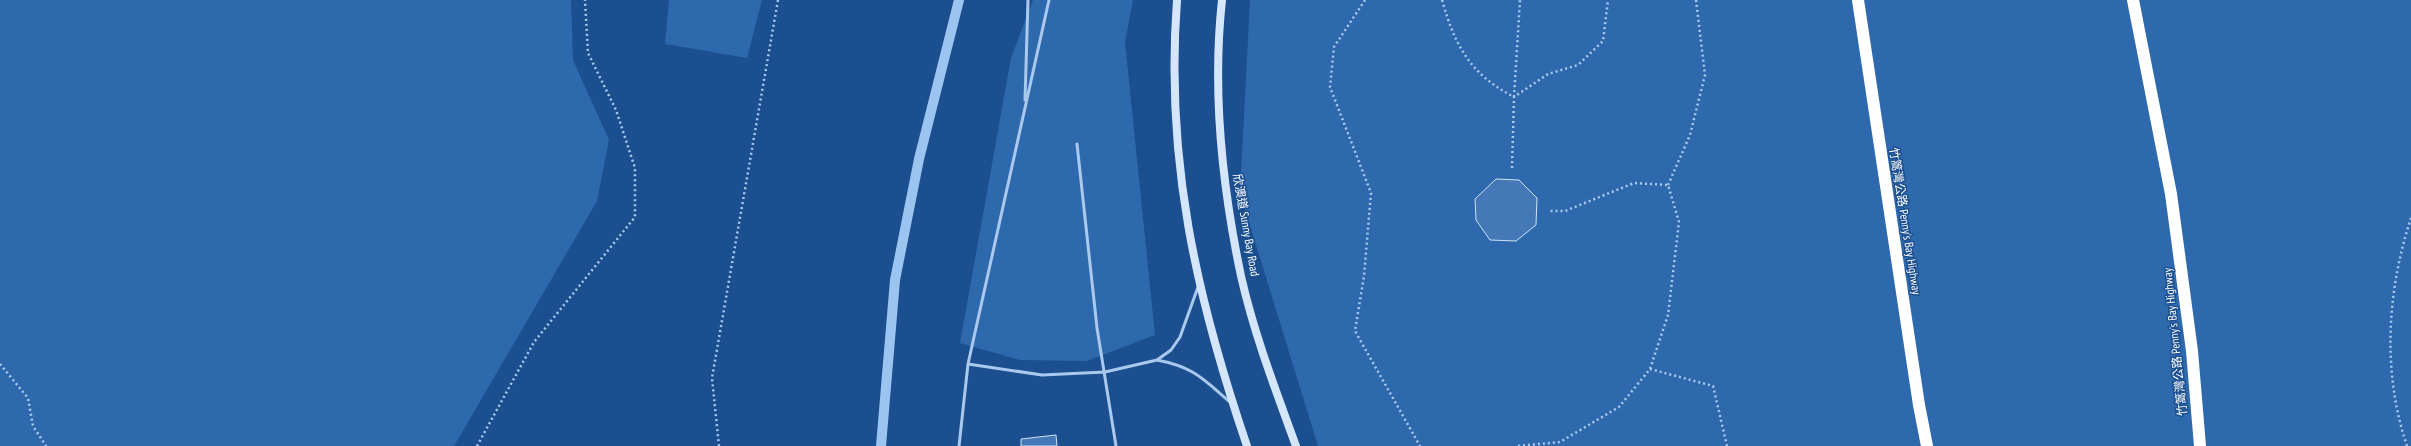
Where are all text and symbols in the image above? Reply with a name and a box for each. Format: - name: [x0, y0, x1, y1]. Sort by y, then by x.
- street label: 竹篙灣公路 Penny's Bay Highway: [1886, 146, 1925, 296]
- street label: 欣澳道 Sunny Bay Road: [1230, 173, 1263, 277]
- street label: 竹篙灣公路 Penny's Bay Highway: [2159, 267, 2190, 417]

